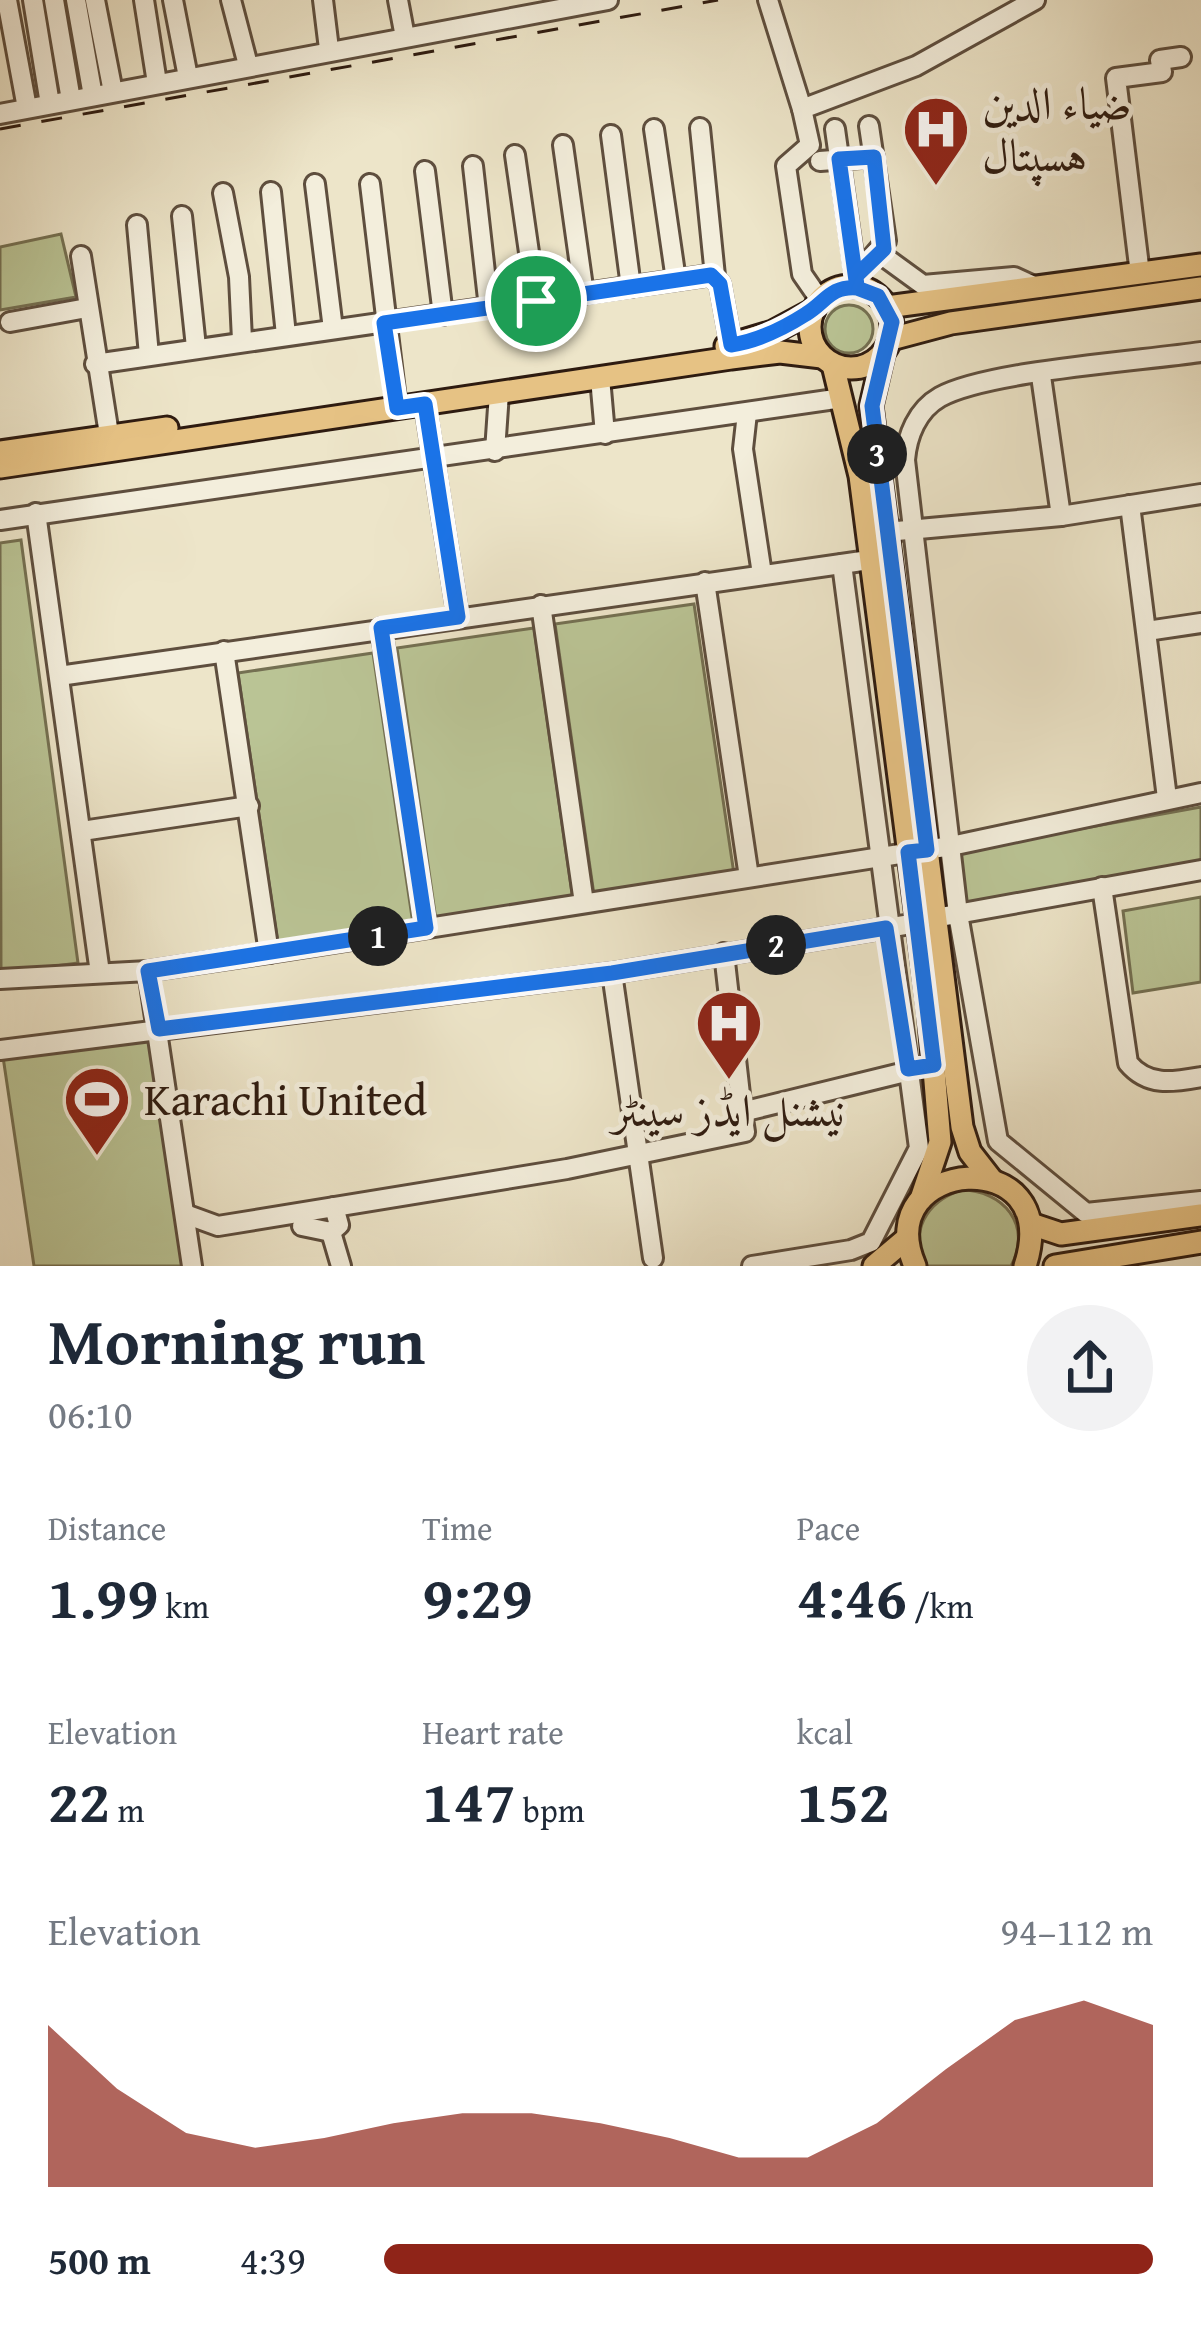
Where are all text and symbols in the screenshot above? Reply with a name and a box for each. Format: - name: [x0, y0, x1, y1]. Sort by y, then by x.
- place label: ضیاء الدین ہسپتال: [982, 70, 1132, 187]
- hospital icon: ضیاء الدین ہسپتال: [901, 94, 971, 188]
- pin: [485, 250, 587, 352]
- icon: arrive: [503, 268, 569, 334]
- pin: 3: [847, 424, 907, 484]
- text: 3: [868, 430, 886, 478]
- pin: 1: [348, 906, 408, 966]
- text: 1: [369, 912, 387, 960]
- pin: 2: [746, 915, 806, 975]
- text: 2: [767, 921, 785, 969]
- hospital icon: نیشنل ایڈز سینٹر: [694, 988, 764, 1082]
- sports icon: Karachi United: [62, 1064, 132, 1158]
- place label: Karachi United: [144, 1066, 427, 1131]
- place label: نیشنل ایڈز سینٹر: [608, 1077, 846, 1142]
- text: Morning run: [48, 1291, 425, 1388]
- button: share: [1027, 1305, 1153, 1431]
- text: 06:10: [48, 1385, 133, 1442]
- text: Distance: [48, 1504, 166, 1552]
- text: Time: [422, 1504, 493, 1552]
- text: Pace: [797, 1504, 860, 1552]
- text: 1.99: [48, 1552, 158, 1640]
- text: 9:29: [422, 1552, 533, 1640]
- text: 4:46: [797, 1552, 907, 1640]
- text: km: [158, 1582, 209, 1630]
- text: /km: [907, 1582, 973, 1630]
- text: Elevation: [48, 1708, 177, 1756]
- text: Heart rate: [422, 1708, 564, 1756]
- text: kcal: [797, 1708, 853, 1756]
- text: 22: [48, 1756, 110, 1844]
- text: 147: [422, 1756, 516, 1844]
- text: 152: [797, 1756, 890, 1844]
- text: m: [110, 1786, 144, 1834]
- text: bpm: [516, 1786, 585, 1834]
- text: Elevation: [48, 1902, 201, 1959]
- text: 94–112 m: [1000, 1902, 1153, 1959]
- text: 500 m: [48, 2231, 151, 2288]
- text: 4:39: [240, 2231, 306, 2288]

